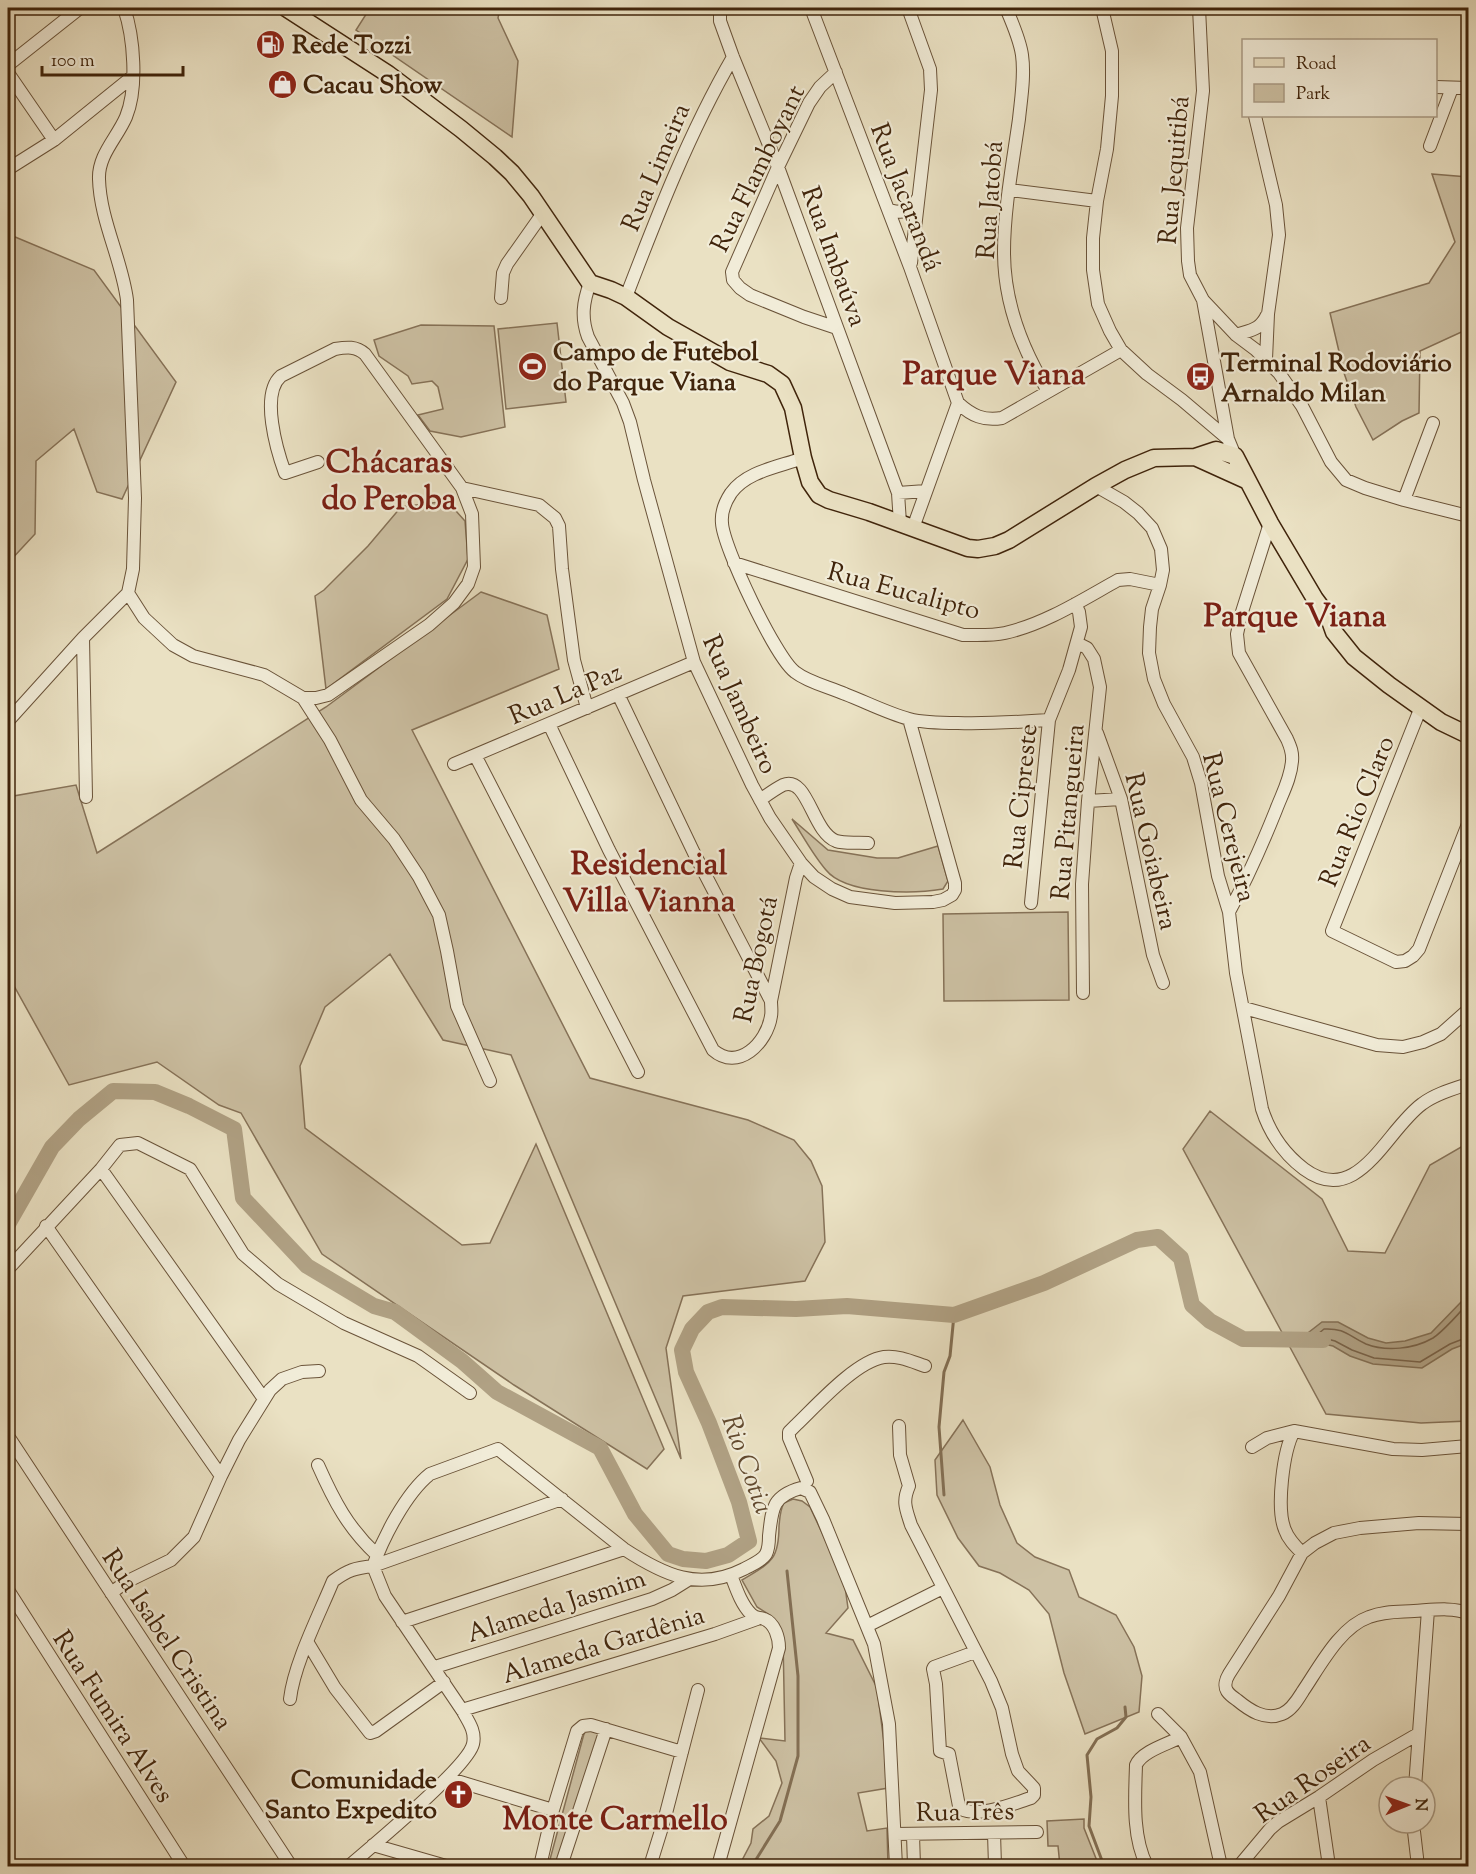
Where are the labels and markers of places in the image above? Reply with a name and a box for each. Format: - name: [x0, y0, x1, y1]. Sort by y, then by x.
- fuel station icon: Rede Tozzi: [255, 28, 287, 60]
- place label: Rede Tozzi: [292, 28, 412, 65]
- shop icon: Cacau Show: [266, 68, 298, 100]
- place label: Cacau Show: [303, 68, 443, 105]
- place label: Campo de Futebol do Parque Viana: [553, 335, 759, 402]
- place label: Terminal Rodoviário Arnaldo Milan: [1221, 346, 1452, 413]
- sports icon: Campo de Futebol do Parque Viana: [516, 350, 548, 382]
- bus stop icon: Terminal Rodoviário Arnaldo Milan: [1184, 361, 1216, 393]
- place label: Comunidade Santo Expedito: [264, 1763, 437, 1830]
- church icon: Comunidade Santo Expedito: [442, 1778, 474, 1810]

